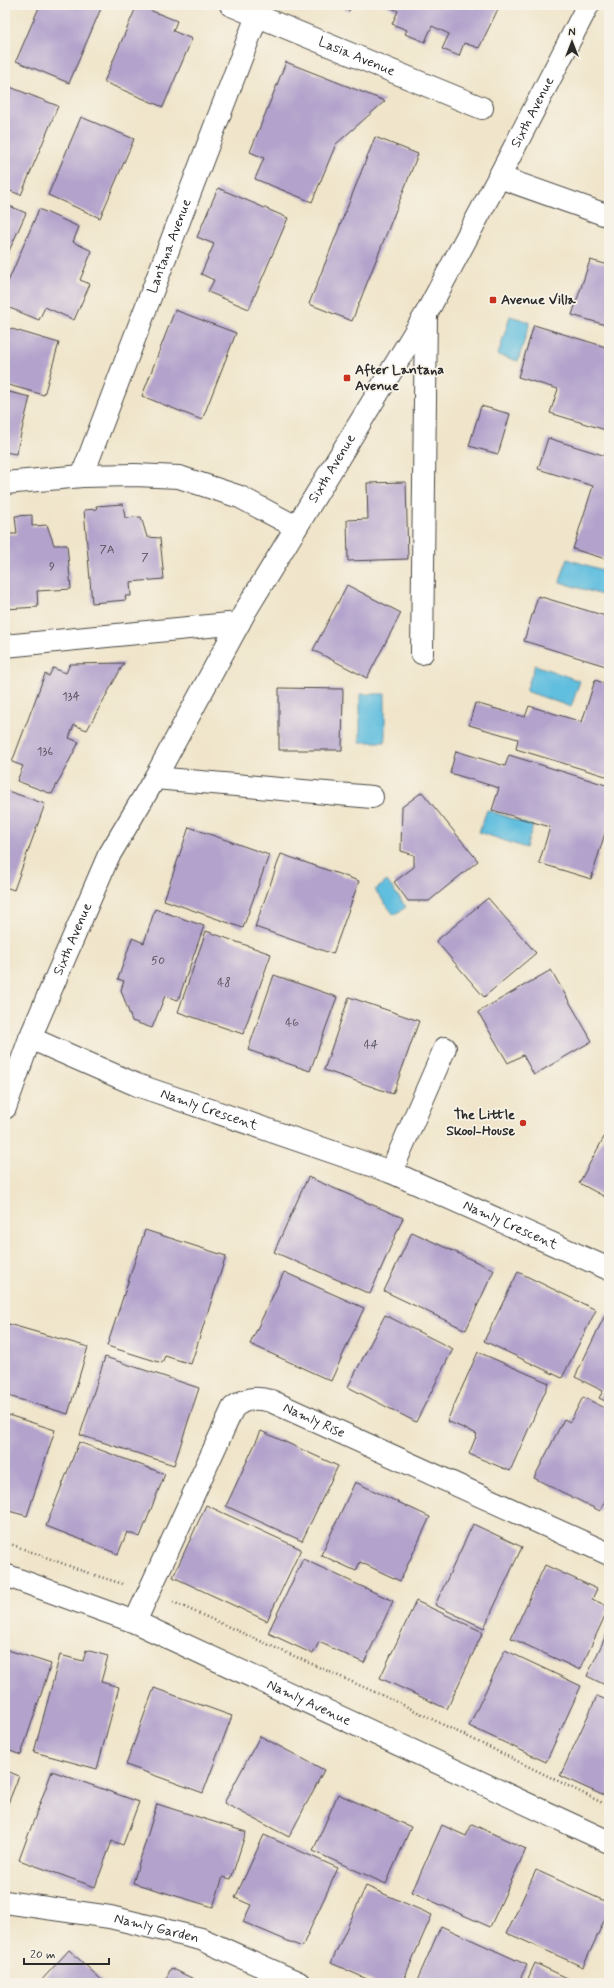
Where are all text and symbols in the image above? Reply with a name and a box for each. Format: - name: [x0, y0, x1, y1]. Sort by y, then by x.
- north arrow: [552, 22, 592, 62]
- text: N: [568, 26, 576, 40]
- street label: Lasia Avenue: [316, 33, 398, 80]
- street label: Sixth Avenue: [507, 74, 558, 151]
- street label: Lantana Avenue: [143, 196, 196, 296]
- place label: Avenue Villa: [501, 291, 576, 309]
- marker: Avenue Villa: [488, 295, 498, 305]
- place label: After Lantana Avenue: [355, 361, 444, 395]
- marker: After Lantana Avenue: [342, 373, 352, 383]
- street label: Sixth Avenue: [304, 431, 360, 506]
- house number: 7A: [99, 542, 115, 558]
- house number: 7: [141, 550, 149, 566]
- house number: 9: [49, 559, 55, 575]
- house number: 134: [62, 689, 80, 705]
- house number: 136: [37, 744, 53, 760]
- street label: Sixth Avenue: [49, 900, 96, 978]
- house number: 50: [151, 953, 165, 969]
- house number: 48: [217, 975, 231, 991]
- house number: 46: [285, 1015, 299, 1031]
- house number: 44: [364, 1037, 378, 1053]
- street label: Namly Crescent: [158, 1085, 261, 1135]
- place label: The Little Skool-House: [446, 1106, 515, 1140]
- marker: The Little Skool-House: [518, 1118, 528, 1128]
- street label: Namly Crescent: [460, 1196, 561, 1254]
- street label: Namly Rise: [280, 1399, 348, 1442]
- street label: Namly Avenue: [264, 1675, 354, 1730]
- street label: Namly Garden: [112, 1909, 201, 1947]
- scale bar: [24, 1940, 109, 1966]
- text: 20 m: [30, 1947, 56, 1963]

